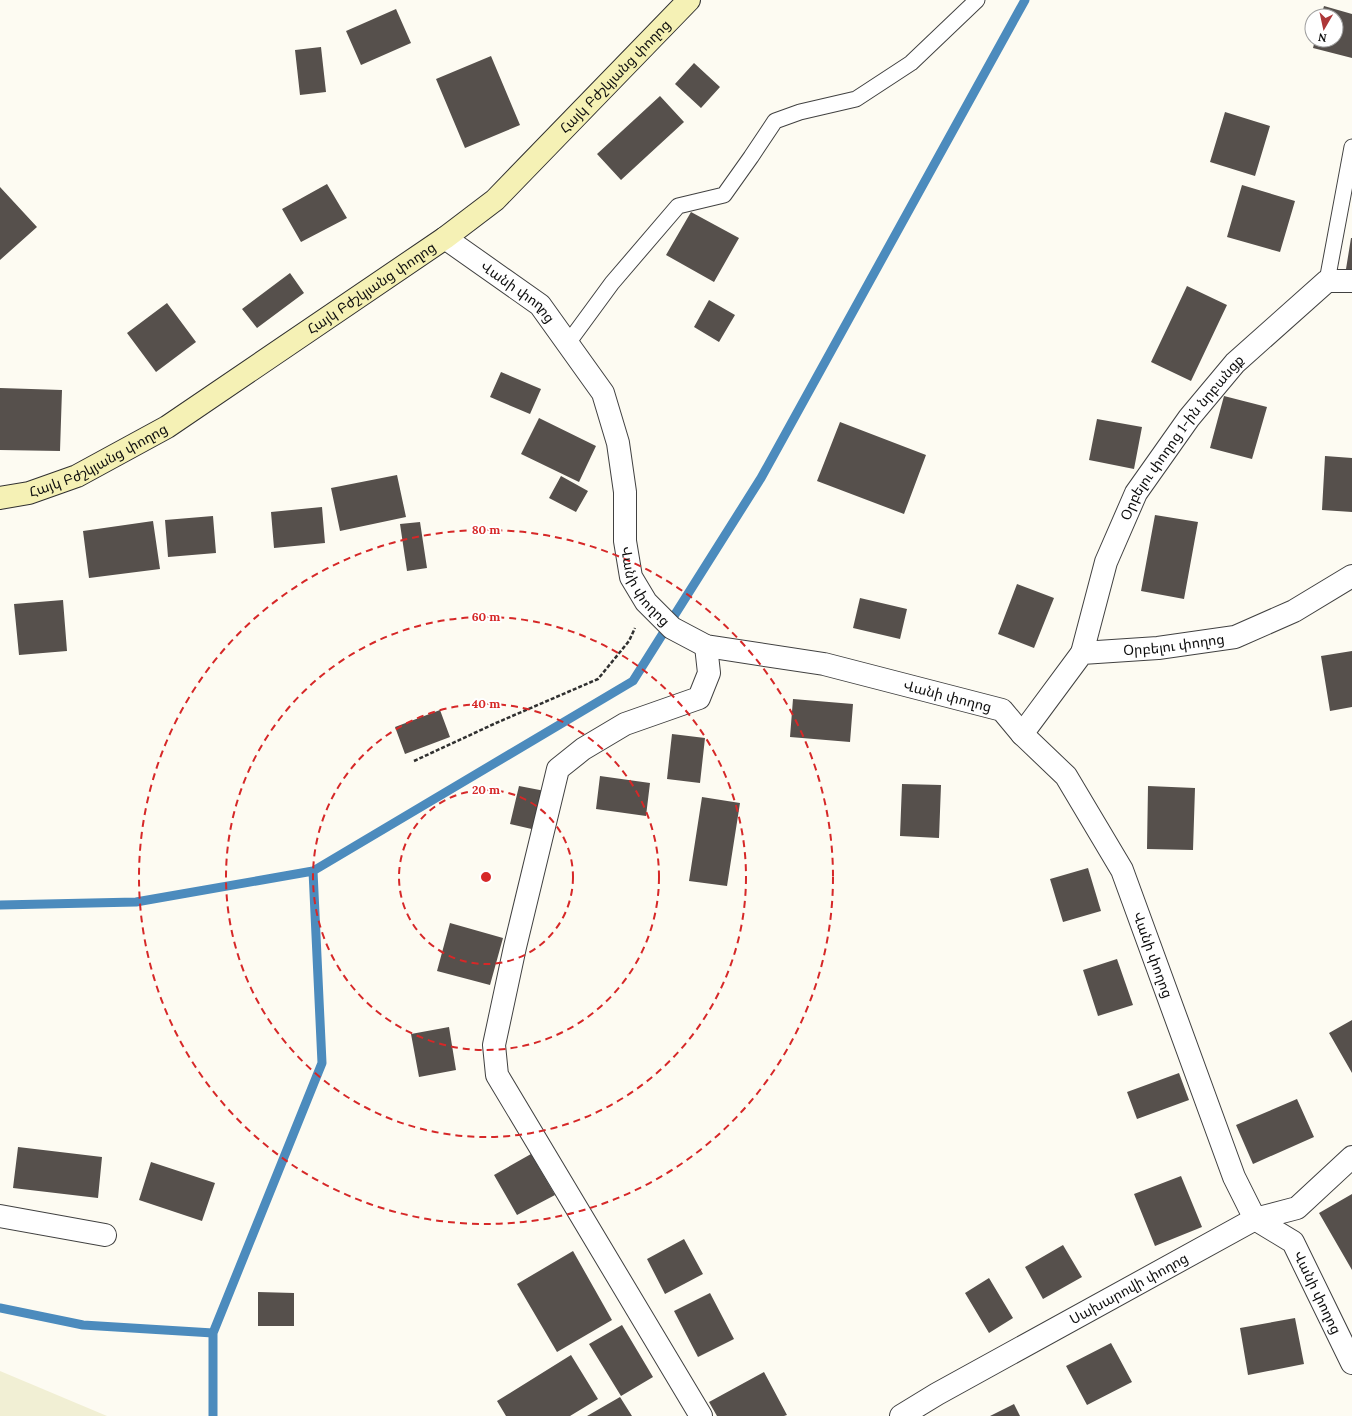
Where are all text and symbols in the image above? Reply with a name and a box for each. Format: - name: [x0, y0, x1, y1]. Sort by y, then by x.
- north arrow: [1304, 8, 1344, 48]
- street label: Հայկ Բժշկյանց փողոց: [556, 16, 674, 137]
- text: N: [1317, 30, 1328, 45]
- street label: Հայկ Բժշկյանց փողոց: [304, 238, 439, 338]
- street label: Վանի փողոց: [477, 257, 559, 327]
- street label: Օրբելու փողոց 1-ին նրբանցք: [1116, 351, 1247, 523]
- street label: Հայկ Բժշկյանց փողոց: [27, 420, 170, 501]
- text: 80 m: [472, 522, 500, 537]
- street label: Վանի փողոց: [617, 545, 674, 630]
- text: 60 m: [472, 609, 500, 624]
- street label: Օրբելու փողոց: [1123, 630, 1226, 659]
- street label: Վանի փողոց: [901, 676, 994, 716]
- text: 40 m: [472, 696, 500, 711]
- text: 20 m: [472, 782, 500, 797]
- centre of rings: [479, 870, 493, 884]
- street label: Վանի փողոց: [1129, 909, 1177, 1000]
- street label: Վանի փողոց: [1290, 1248, 1346, 1337]
- street label: Սախարովի փողոց: [1066, 1249, 1191, 1328]

